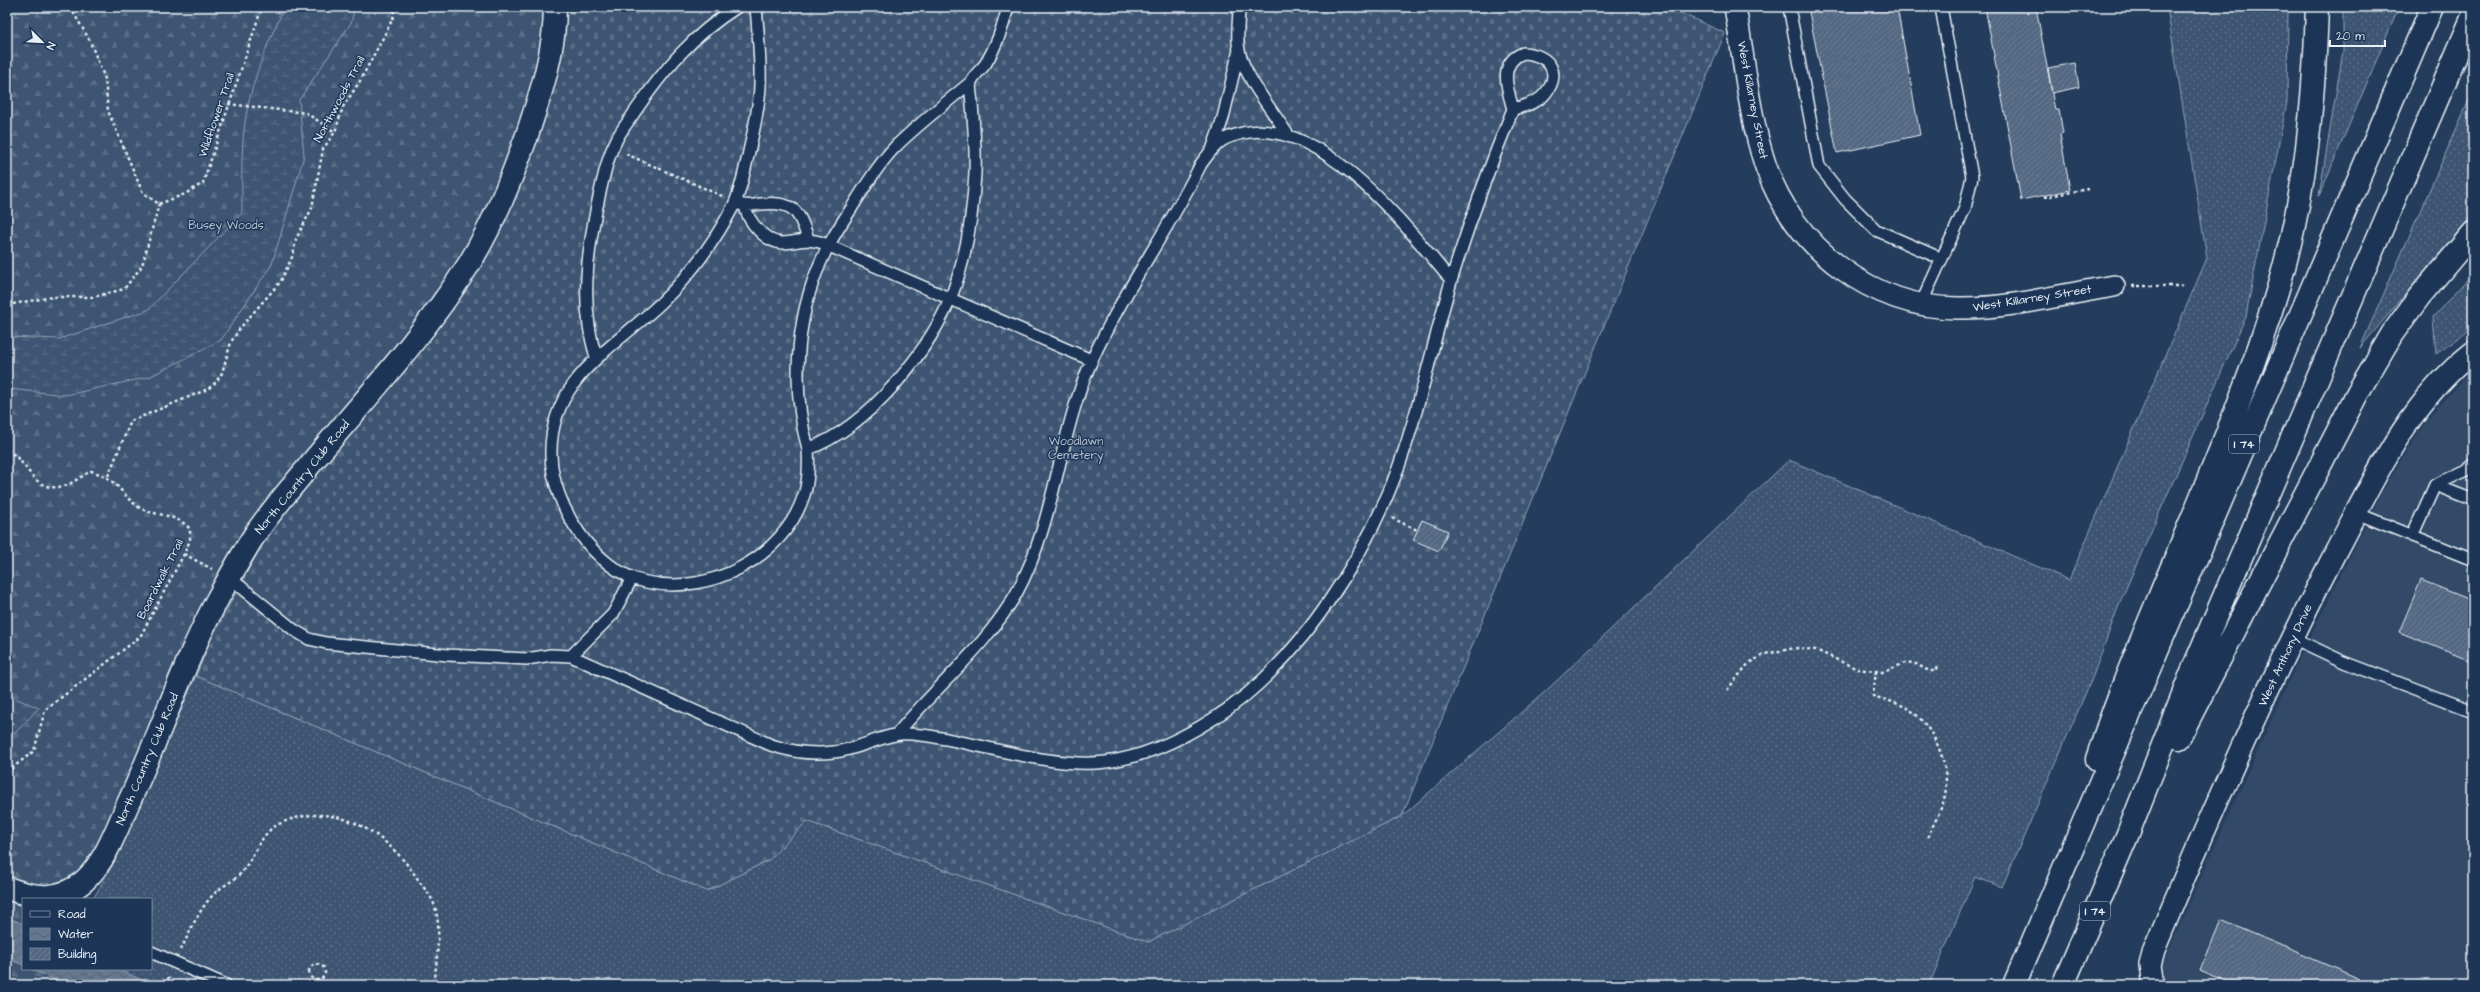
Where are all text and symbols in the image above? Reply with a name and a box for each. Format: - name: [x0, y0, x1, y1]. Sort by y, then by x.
- north arrow: [22, 22, 62, 62]
- scale bar: [2330, 22, 2385, 48]
- text: 20 m: [2336, 28, 2365, 45]
- text: N: [42, 40, 59, 52]
- street label: West Killarney Street: [1732, 40, 1772, 161]
- street label: Northwoods Trail: [309, 53, 369, 146]
- street label: Wildflower Trail: [194, 70, 239, 160]
- park label: Busey Woods: [188, 217, 264, 235]
- street label: West Killarney Street: [1972, 281, 2093, 317]
- street label: North Country Club Road: [251, 417, 355, 539]
- park label: Woodlawn Cemetery: [1048, 433, 1104, 465]
- road number: I 74: [2229, 435, 2259, 453]
- street label: Boardwalk Trail: [133, 536, 188, 622]
- street label: West Anthony Drive: [2254, 601, 2318, 710]
- street label: North Country Club Road: [112, 690, 184, 828]
- legend: [22, 898, 152, 970]
- road number: I 74: [2080, 902, 2110, 920]
- text: Road: [58, 906, 86, 923]
- text: Water: [58, 926, 94, 943]
- text: Building: [58, 946, 96, 964]

